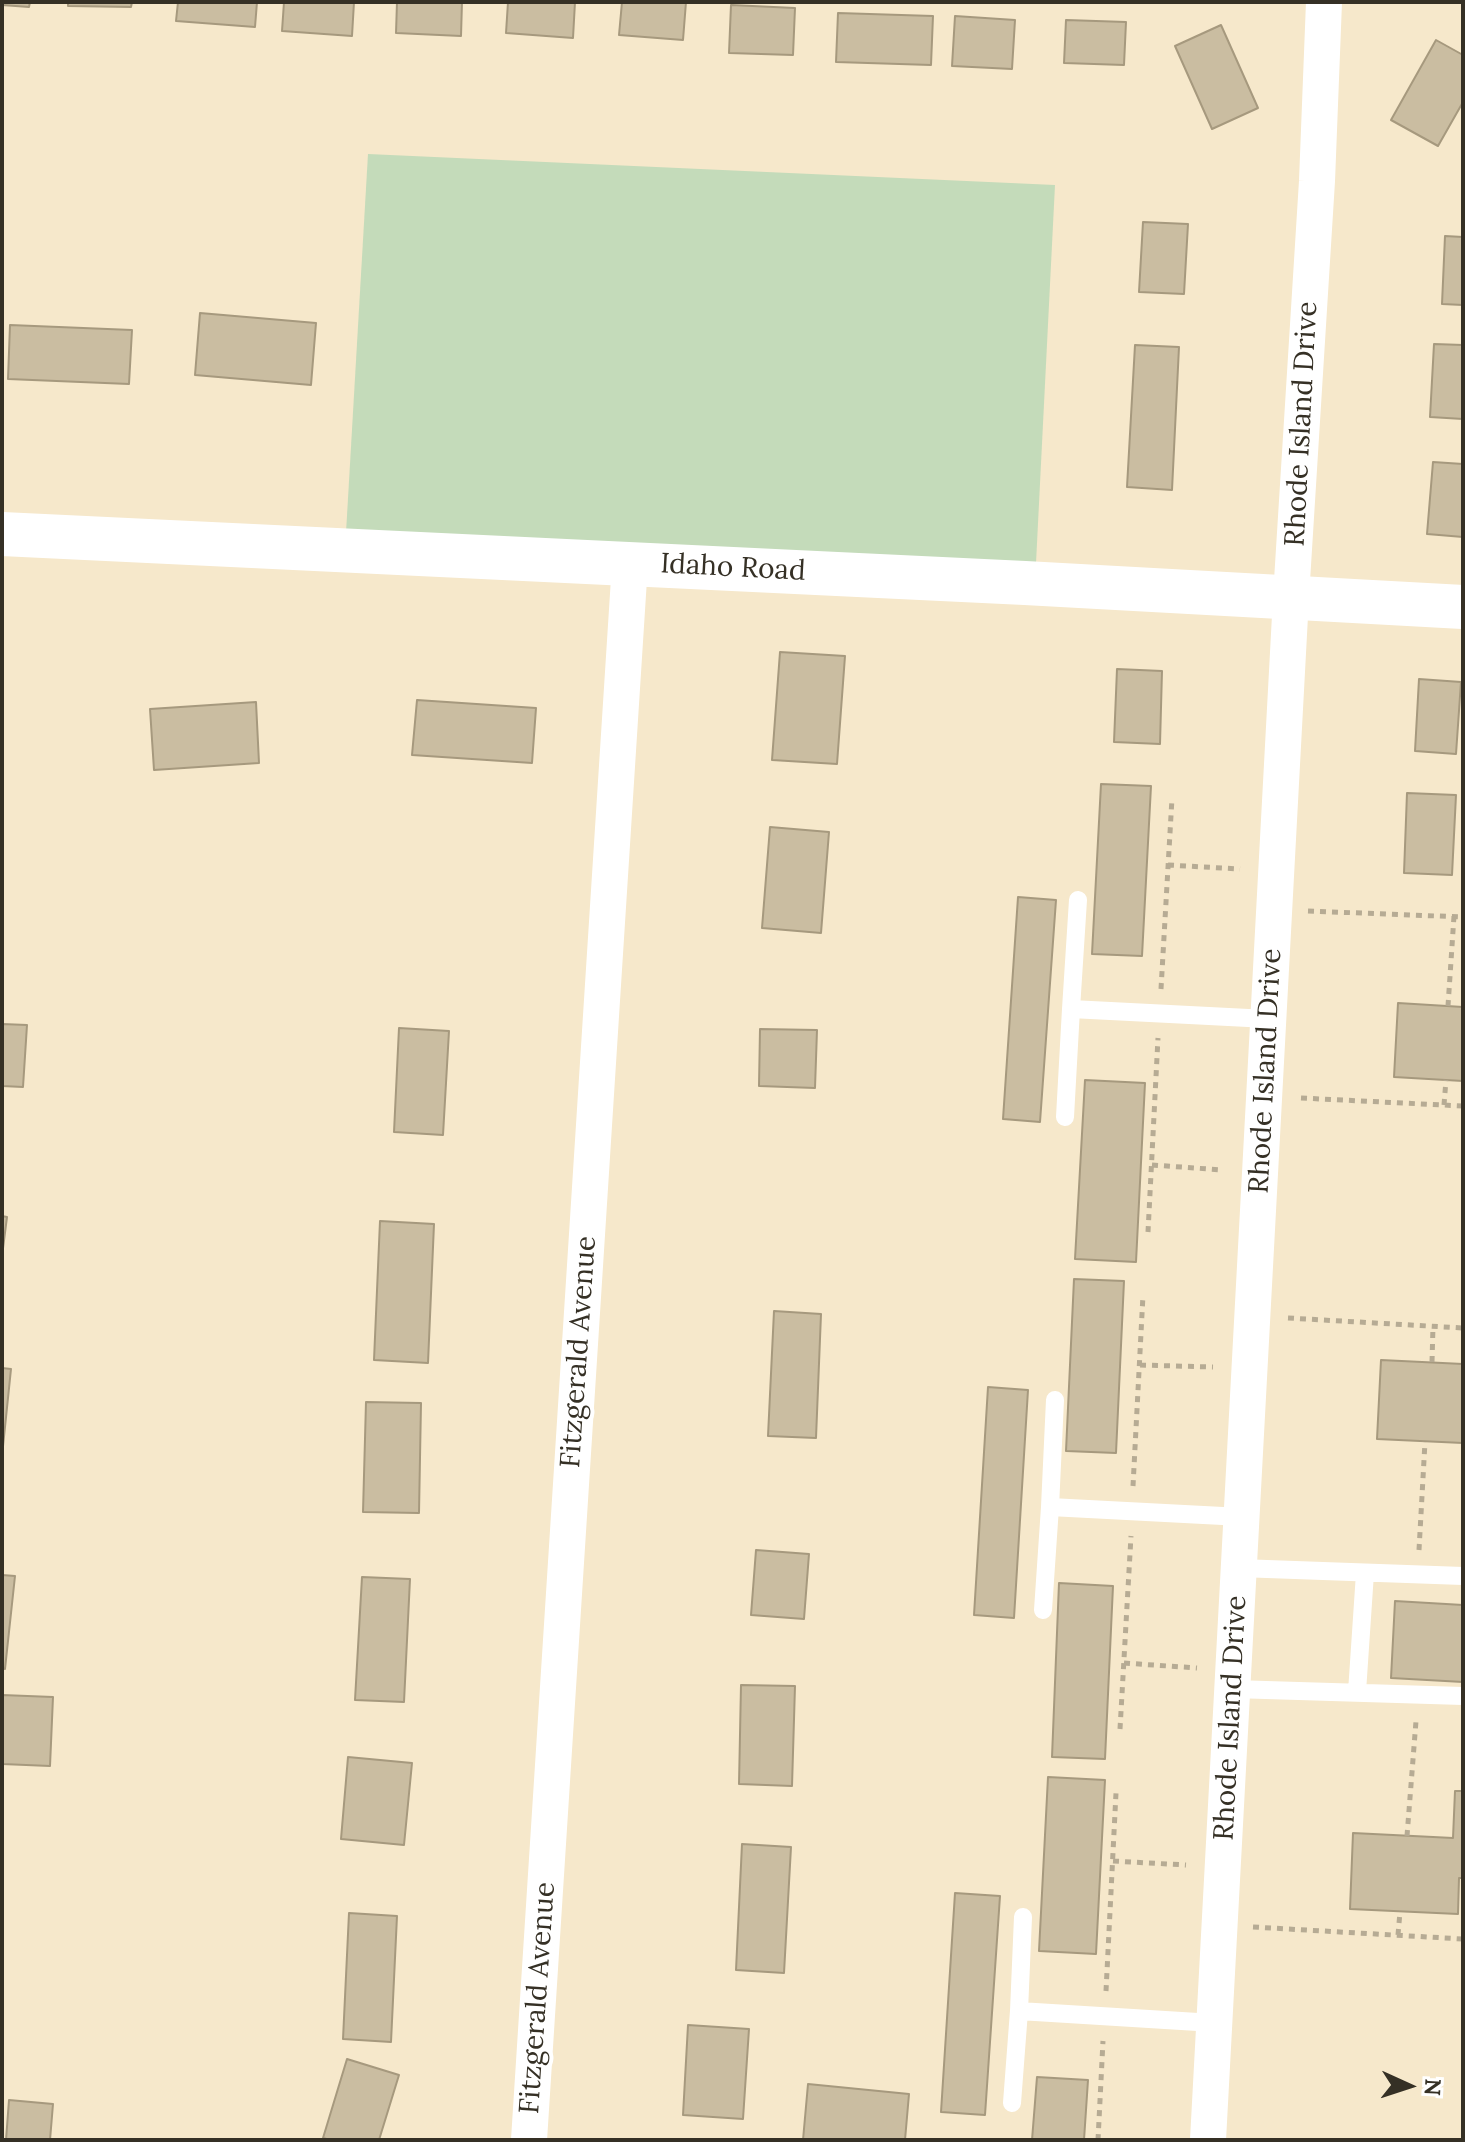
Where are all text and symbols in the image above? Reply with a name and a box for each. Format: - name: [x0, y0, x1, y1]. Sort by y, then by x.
- street label: Rhode Island Drive: [1279, 301, 1325, 547]
- street label: Idaho Road: [660, 547, 806, 589]
- street label: Rhode Island Drive: [1243, 948, 1289, 1194]
- street label: Fitzgerald Avenue: [554, 1235, 604, 1469]
- street label: Rhode Island Drive: [1208, 1595, 1254, 1841]
- street label: Fitzgerald Avenue: [513, 1881, 563, 2115]
- north arrow: [1369, 2046, 1449, 2126]
- text: N: [1419, 2078, 1447, 2096]

